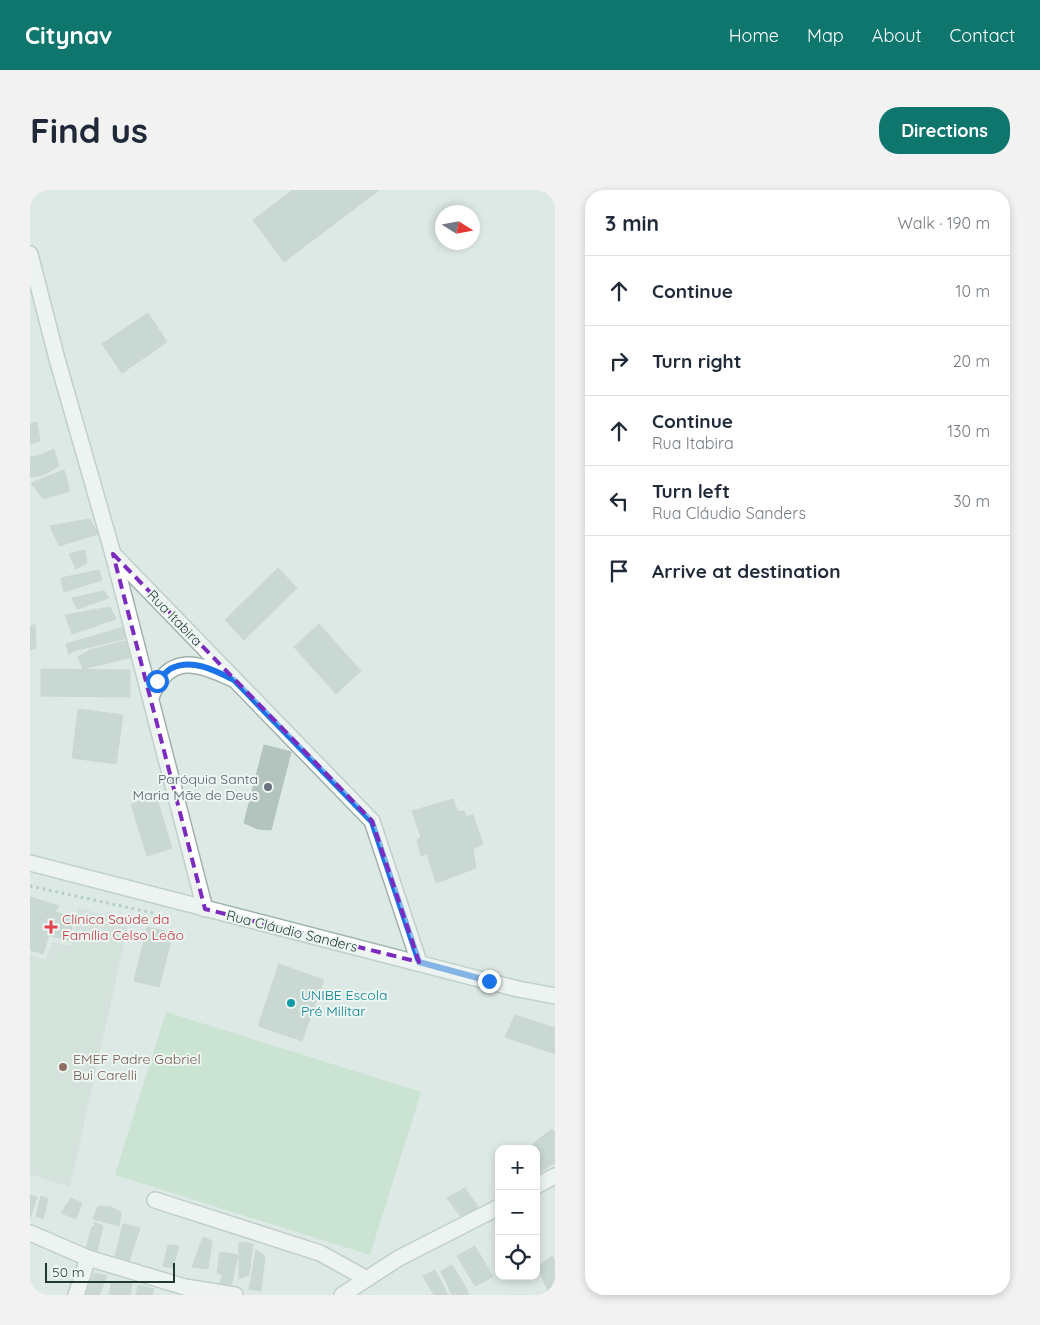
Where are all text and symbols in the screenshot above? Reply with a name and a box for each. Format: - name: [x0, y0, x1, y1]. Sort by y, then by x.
- text: Citynav: [25, 20, 112, 50]
- text: Home: [729, 24, 779, 47]
- text: Map: [807, 24, 844, 47]
- text: About: [872, 24, 922, 47]
- text: Contact: [950, 24, 1015, 47]
- button: Directions: [879, 107, 1010, 154]
- text: Find us: [30, 108, 148, 152]
- north arrow: [435, 205, 480, 250]
- text: 3 min: [605, 210, 659, 236]
- text: Walk · 190 m: [898, 213, 990, 233]
- icon: ahead: [605, 277, 633, 305]
- text: Continue: [652, 279, 733, 303]
- text: 10 m: [956, 281, 990, 301]
- icon: right: [605, 347, 633, 375]
- text: Turn right: [652, 349, 741, 373]
- text: 20 m: [953, 351, 990, 371]
- text: Continue: [652, 409, 733, 433]
- icon: ahead: [605, 417, 633, 445]
- text: 130 m: [947, 421, 990, 441]
- text: Rua Itabira: [652, 433, 734, 453]
- text: Turn left: [652, 479, 730, 503]
- icon: left: [605, 487, 633, 515]
- text: 30 m: [953, 491, 990, 511]
- text: Rua Cláudio Sanders: [652, 503, 806, 523]
- icon: arrive: [605, 557, 633, 585]
- text: Arrive at destination: [652, 559, 841, 583]
- street label: Rua Itabira: [144, 586, 206, 650]
- route start: [146, 670, 169, 693]
- place label: Paróquia Santa Maria Mãe de Deus: [133, 770, 258, 804]
- marker: Paróquia Santa Maria Mãe de Deus: [262, 781, 274, 793]
- street label: Rua Cláudio Sanders: [224, 906, 360, 956]
- place label: Clínica Saúde da Família Celso Leão: [62, 910, 184, 944]
- marker: Clínica Saúde da Família Celso Leão: [44, 920, 58, 934]
- route end: [478, 970, 501, 993]
- place label: UNIBE Escola Pré Militar: [301, 986, 388, 1020]
- marker: UNIBE Escola Pré Militar: [285, 997, 297, 1009]
- place label: EMEF Padre Gabriel Bui Carelli: [73, 1050, 201, 1084]
- marker: EMEF Padre Gabriel Bui Carelli: [57, 1061, 69, 1073]
- map controls: [495, 1145, 540, 1280]
- button: +: [495, 1145, 540, 1190]
- button: −: [495, 1190, 540, 1235]
- button: locate: [495, 1235, 540, 1280]
- scale bar: [45, 1260, 175, 1283]
- text: 50 m: [52, 1263, 85, 1281]

